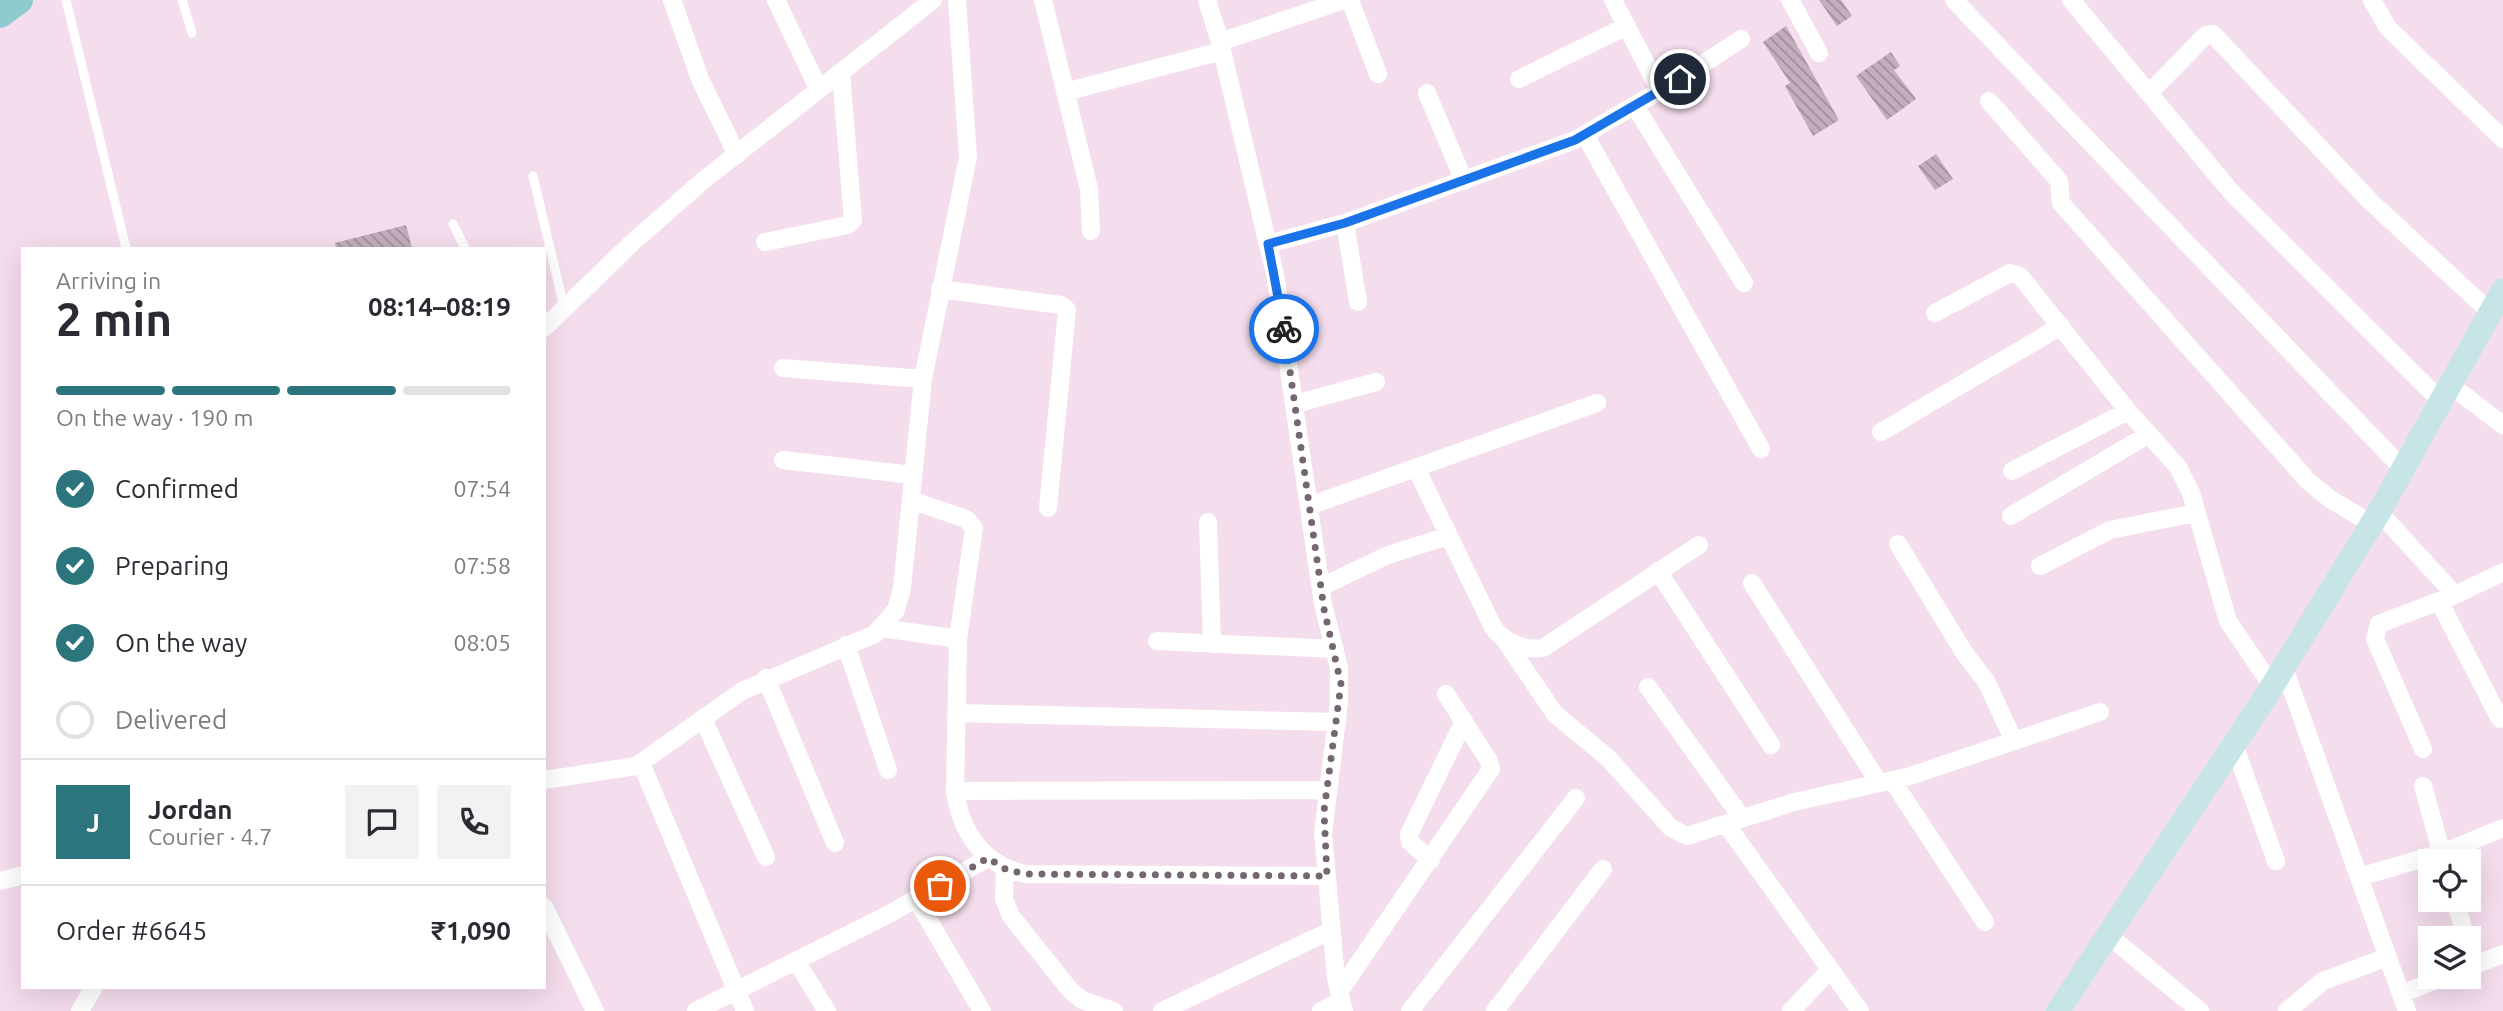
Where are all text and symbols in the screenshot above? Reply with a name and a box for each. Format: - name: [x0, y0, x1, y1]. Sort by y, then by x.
- pin: [1650, 49, 1710, 109]
- icon: home: [1661, 60, 1699, 98]
- text: Arriving in: [56, 268, 161, 293]
- text: 08:14–08:19: [368, 292, 511, 321]
- text: 2 min: [56, 293, 172, 345]
- courier: [1249, 294, 1319, 364]
- icon: bike: [1265, 310, 1303, 348]
- text: On the way · 190 m: [56, 405, 253, 430]
- icon: check: [56, 470, 94, 508]
- text: Confirmed: [115, 474, 239, 503]
- text: 07:54: [453, 476, 511, 501]
- icon: check: [56, 547, 94, 585]
- text: Preparing: [115, 551, 229, 580]
- text: 07:58: [453, 553, 511, 578]
- icon: check: [56, 624, 94, 662]
- text: On the way: [115, 628, 247, 657]
- text: 08:05: [453, 630, 511, 655]
- text: Delivered: [115, 705, 227, 734]
- button: chat: [345, 785, 419, 859]
- button: phone: [437, 785, 511, 859]
- text: Jordan: [148, 795, 233, 824]
- text: J: [86, 808, 100, 837]
- text: Courier · 4.7: [148, 824, 272, 849]
- map controls: [2418, 849, 2481, 989]
- button: locate: [2418, 849, 2481, 912]
- pin: [910, 856, 970, 916]
- icon: bag: [921, 867, 959, 905]
- text: Order #6645: [56, 916, 207, 945]
- text: ₹1,090: [431, 916, 511, 945]
- button: layers: [2418, 926, 2481, 989]

